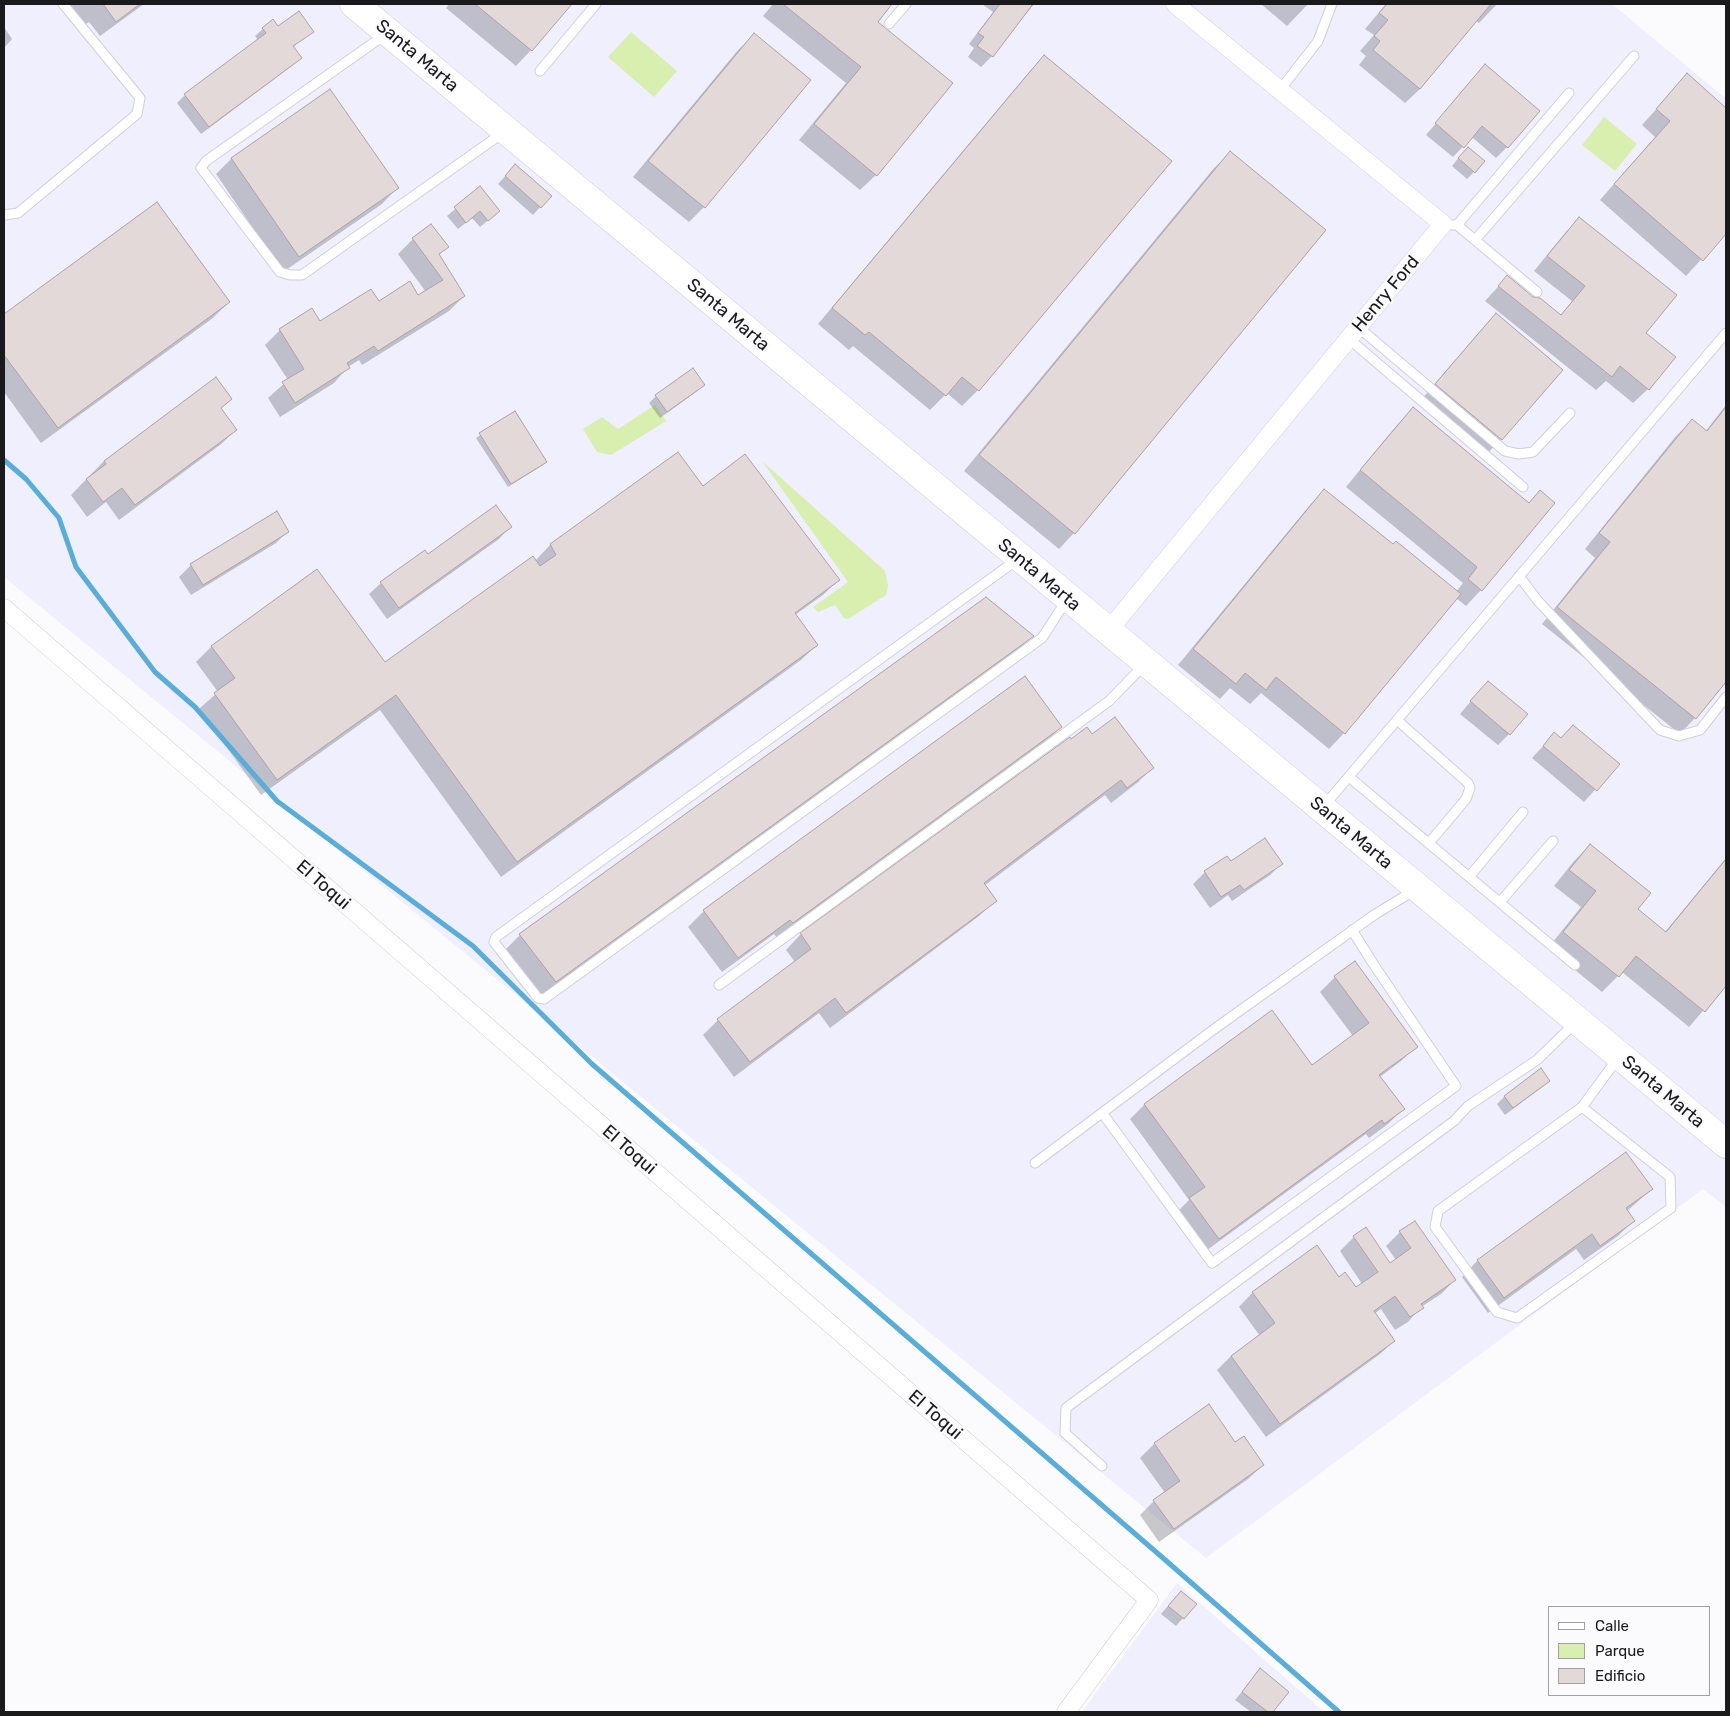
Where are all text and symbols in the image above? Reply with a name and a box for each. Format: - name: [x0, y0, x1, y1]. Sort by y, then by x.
- street label: Santa Marta: [371, 15, 463, 97]
- street label: Henry Ford: [1348, 251, 1424, 337]
- street label: Santa Marta: [682, 274, 774, 356]
- street label: Santa Marta: [993, 534, 1085, 616]
- street label: Santa Marta: [1305, 792, 1397, 874]
- street label: El Toqui: [292, 856, 354, 914]
- street label: Santa Marta: [1617, 1051, 1709, 1133]
- street label: El Toqui: [598, 1121, 660, 1179]
- street label: El Toqui: [904, 1386, 966, 1444]
- legend: [1548, 1606, 1710, 1696]
- text: Calle: [1595, 1617, 1629, 1635]
- text: Parque: [1595, 1642, 1645, 1660]
- text: Edificio: [1595, 1667, 1645, 1685]

